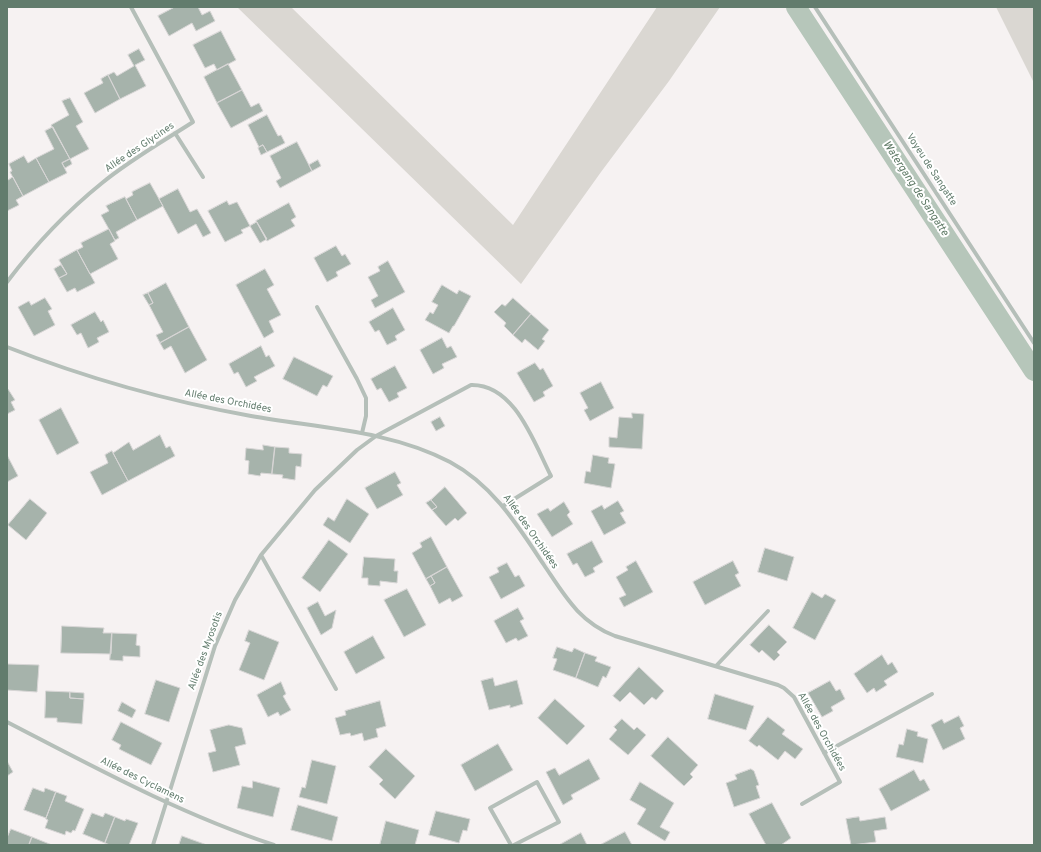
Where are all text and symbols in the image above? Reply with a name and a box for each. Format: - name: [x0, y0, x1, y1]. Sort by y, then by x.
- street label: Allée des Glycines: [103, 120, 177, 176]
- street label: Voyeu de Sangatte: [903, 132, 959, 208]
- water label: Watergang de Sangatte: [879, 139, 951, 239]
- street label: Allée des Orchidées: [184, 388, 272, 416]
- street label: Allée des Orchidées: [500, 492, 560, 572]
- street label: Allée des Myosotis: [186, 610, 226, 692]
- street label: Allée des Orchidées: [794, 691, 848, 773]
- street label: Allée des Cyclamens: [98, 755, 186, 807]

